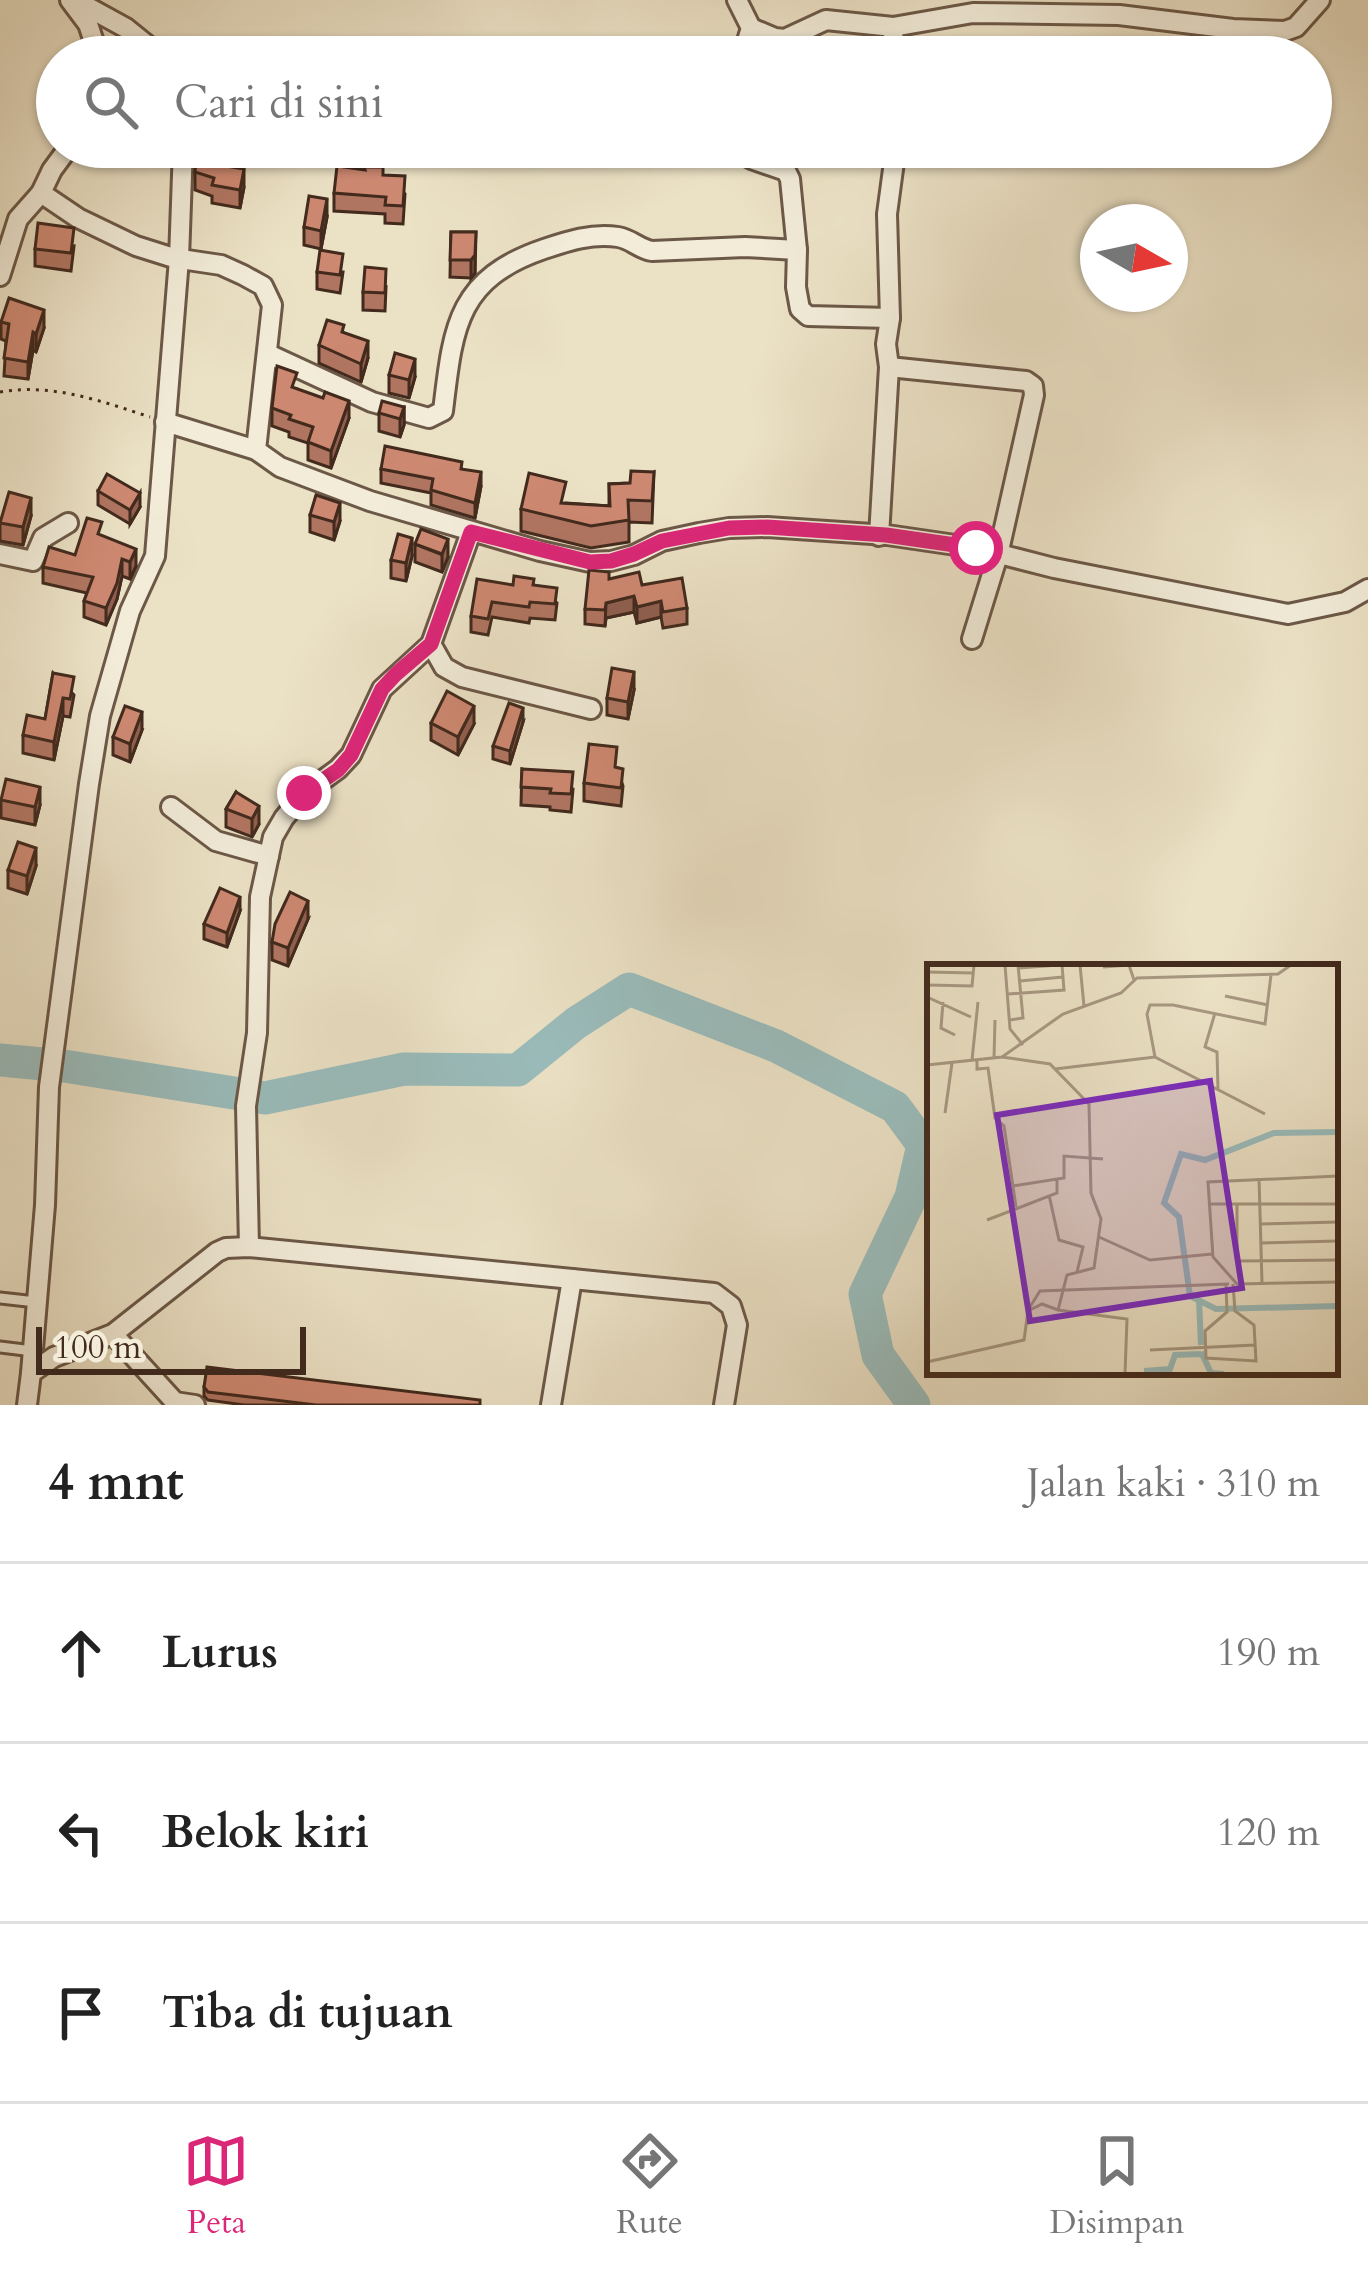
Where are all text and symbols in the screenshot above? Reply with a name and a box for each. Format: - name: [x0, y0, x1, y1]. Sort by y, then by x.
- search box: [36, 36, 1332, 168]
- icon: search: [78, 69, 144, 135]
- text: Cari di sini: [174, 72, 384, 133]
- north arrow: [1080, 204, 1188, 312]
- route start: [949, 521, 1003, 575]
- route end: [277, 766, 331, 820]
- inset map: [927, 964, 1338, 1375]
- scale bar: [36, 1321, 306, 1374]
- text: 100 m: [54, 1325, 141, 1370]
- text: 4 mnt: [48, 1448, 184, 1518]
- text: Jalan kaki · 310 m: [1027, 1457, 1320, 1510]
- icon: ahead: [48, 1620, 114, 1686]
- text: Lurus: [162, 1622, 278, 1683]
- text: 190 m: [1217, 1626, 1320, 1679]
- icon: left: [48, 1800, 114, 1866]
- text: Belok kiri: [162, 1802, 369, 1863]
- text: 120 m: [1217, 1806, 1320, 1859]
- icon: arrive: [48, 1980, 114, 2046]
- text: Tiba di tujuan: [162, 1982, 453, 2043]
- tab: Peta: [183, 2128, 249, 2245]
- tab: Rute: [616, 2128, 683, 2245]
- tab: Disimpan: [1050, 2128, 1185, 2245]

